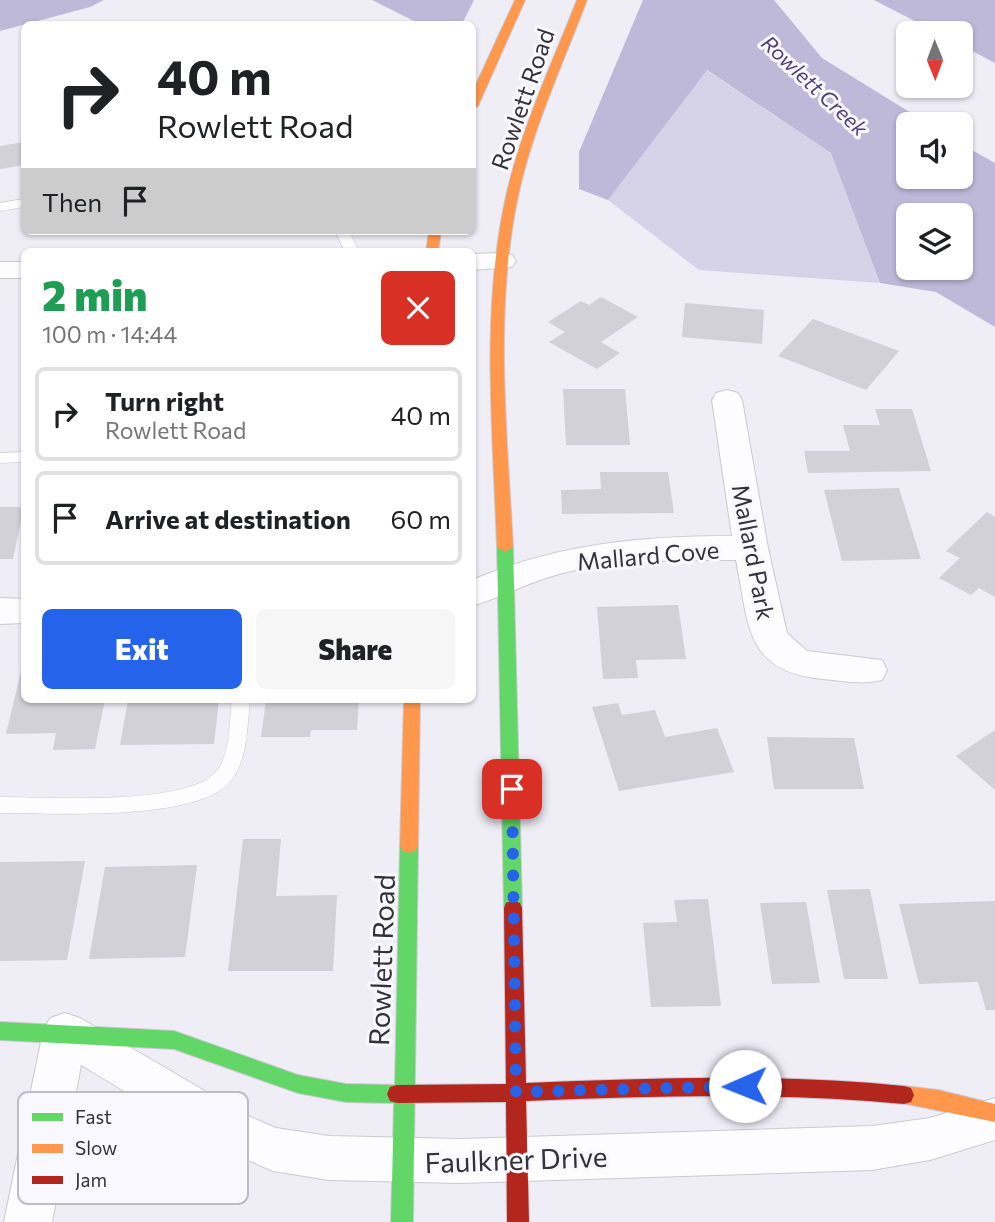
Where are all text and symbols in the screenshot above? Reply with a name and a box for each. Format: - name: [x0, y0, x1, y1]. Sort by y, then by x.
- north arrow: [896, 21, 973, 98]
- map controls: [896, 21, 973, 280]
- street label: Rowlett Road: [484, 25, 560, 173]
- water label: Rowlett Creek: [757, 30, 874, 141]
- text: 40 m: [157, 45, 272, 105]
- icon: right: [42, 49, 133, 140]
- text: Rowlett Road: [157, 105, 353, 145]
- button: sound: [896, 112, 973, 189]
- icon: arrive: [116, 182, 154, 220]
- text: Then: [42, 186, 102, 217]
- button: layers: [896, 203, 973, 280]
- text: 2 min: [42, 268, 148, 320]
- button: close: [381, 271, 455, 345]
- text: 100 m · 14:44: [42, 320, 177, 348]
- text: Turn right: [105, 385, 224, 416]
- icon: right: [46, 395, 84, 433]
- text: 40 m: [391, 399, 451, 430]
- text: Rowlett Road: [105, 416, 246, 444]
- street label: Mallard Park: [727, 482, 781, 622]
- icon: arrive: [46, 499, 84, 537]
- text: Arrive at destination: [105, 503, 351, 534]
- text: 60 m: [391, 503, 451, 534]
- street label: Mallard Cove: [576, 534, 720, 576]
- button: Exit: [42, 609, 242, 689]
- button: Share: [256, 609, 455, 689]
- pin: [482, 759, 542, 819]
- icon: arrive: [493, 770, 531, 808]
- street label: Rowlett Road: [361, 874, 401, 1046]
- position arrow: [708, 1049, 782, 1123]
- legend: [18, 1092, 248, 1204]
- text: Fast: [75, 1105, 112, 1128]
- text: Slow: [75, 1136, 117, 1159]
- street label: Faulkner Drive: [424, 1139, 608, 1179]
- text: Jam: [75, 1168, 107, 1191]

